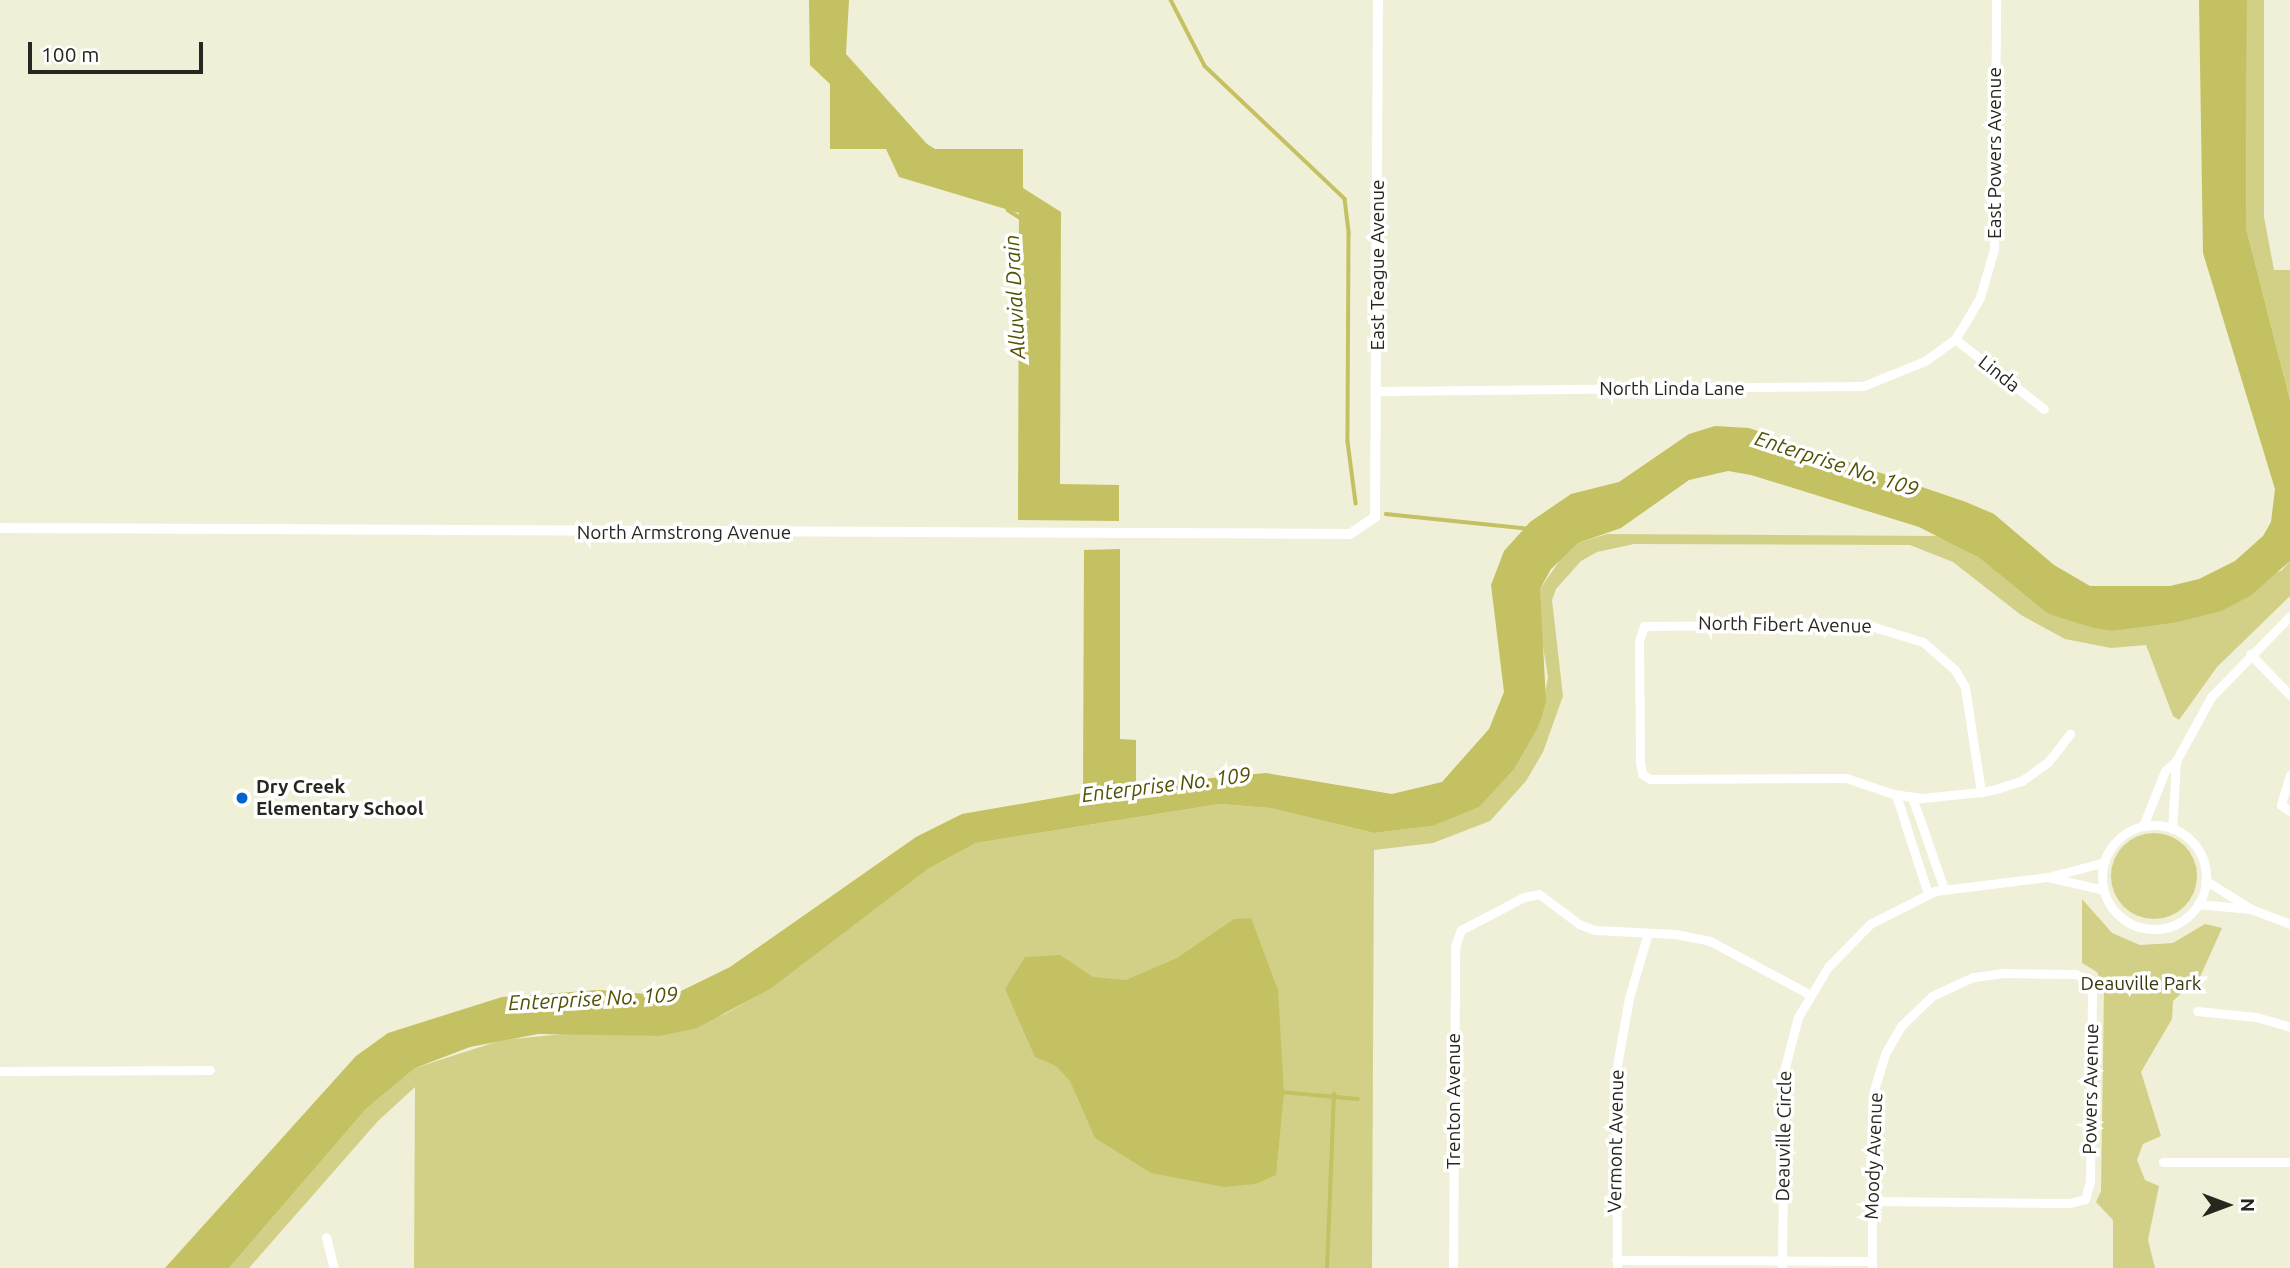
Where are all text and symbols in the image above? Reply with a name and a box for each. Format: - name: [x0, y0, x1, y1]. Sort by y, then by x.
- scale bar: [32, 28, 206, 72]
- text: 100 m: [41, 42, 99, 66]
- street label: East Powers Avenue: [1984, 67, 2006, 239]
- street label: East Teague Avenue: [1367, 180, 1389, 350]
- water label: Alluvial Drain: [998, 234, 1030, 360]
- street label: Linda: [1974, 351, 2024, 397]
- street label: North Linda Lane: [1599, 378, 1745, 400]
- water label: Enterprise No. 109: [1752, 425, 1922, 501]
- street label: North Armstrong Avenue: [577, 522, 791, 544]
- street label: North Fibert Avenue: [1698, 612, 1872, 638]
- water label: Enterprise No. 109: [1080, 761, 1252, 807]
- place label: Dry Creek Elementary School: [256, 776, 423, 820]
- marker: Dry Creek Elementary School: [234, 790, 250, 806]
- park label: Deauville Park: [2081, 973, 2201, 995]
- water label: Enterprise No. 109: [507, 981, 679, 1015]
- street label: Powers Avenue: [2078, 1023, 2104, 1155]
- street label: Trenton Avenue: [1443, 1033, 1465, 1169]
- street label: Vermont Avenue: [1603, 1069, 1629, 1213]
- street label: Deauville Circle: [1771, 1070, 1797, 1202]
- street label: Moody Avenue: [1860, 1092, 1888, 1220]
- north arrow: [2192, 1170, 2262, 1240]
- text: N: [2237, 1198, 2259, 1212]

